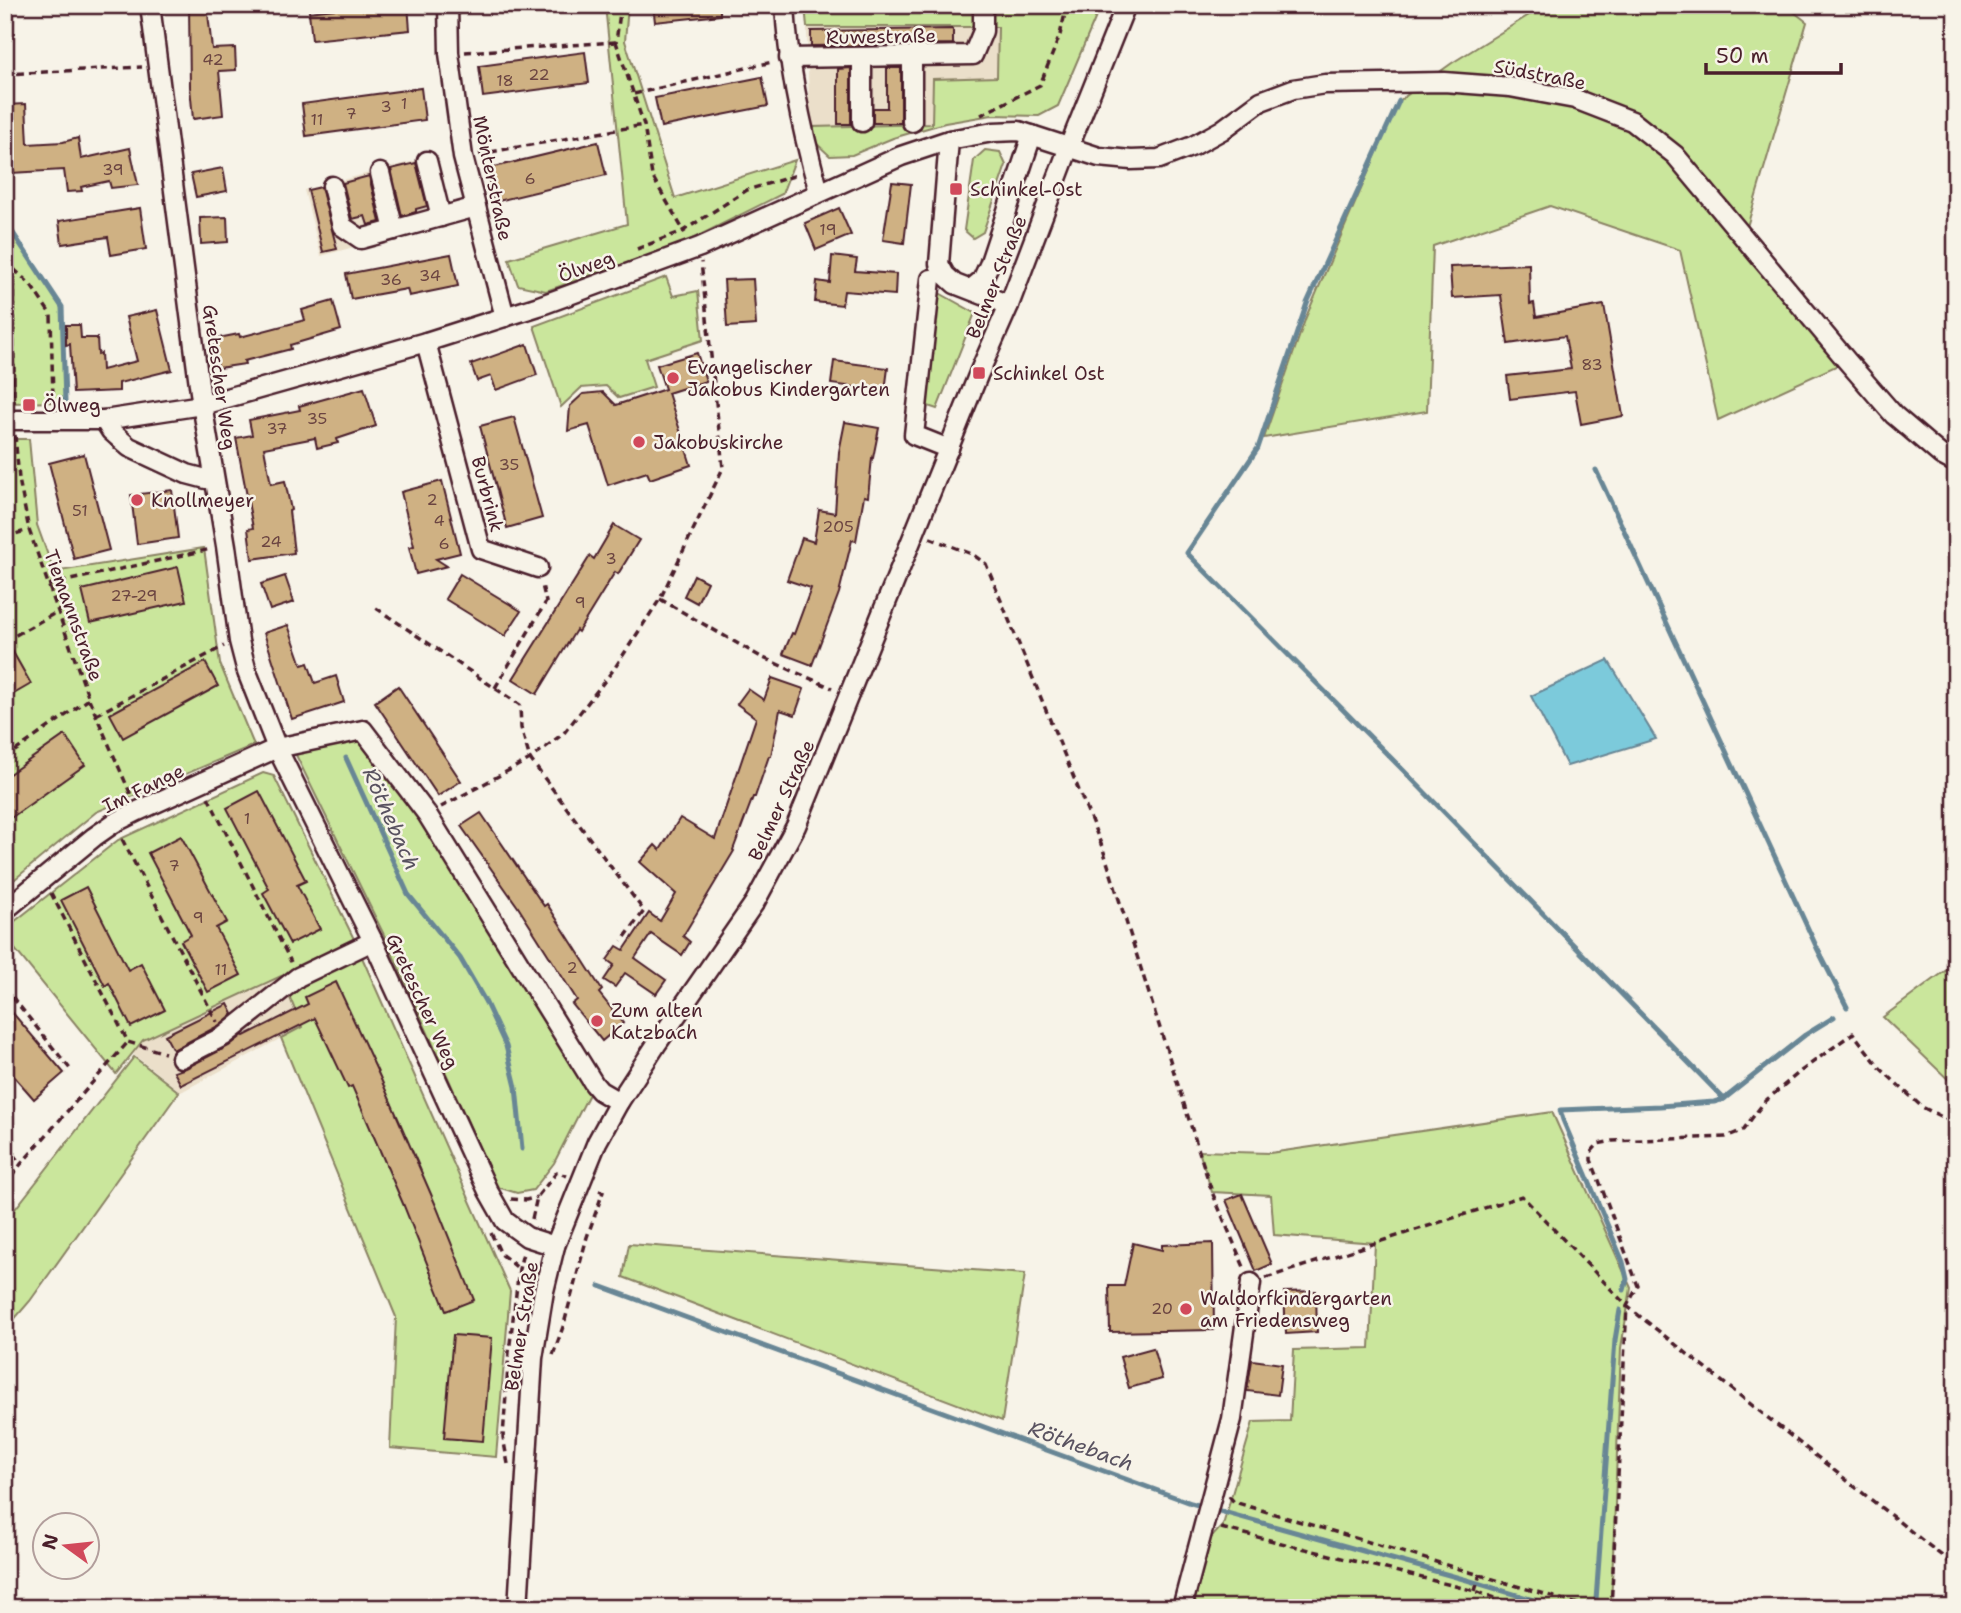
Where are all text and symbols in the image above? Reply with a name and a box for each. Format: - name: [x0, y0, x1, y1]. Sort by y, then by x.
- street label: Ruwestraße: [826, 23, 936, 50]
- scale bar: [1706, 32, 1840, 76]
- text: 50 m: [1716, 42, 1769, 70]
- house number: 42: [202, 49, 224, 70]
- street label: Südstraße: [1492, 53, 1588, 96]
- house number: 22: [528, 64, 550, 85]
- house number: 18: [496, 70, 514, 91]
- house number: 1: [401, 93, 407, 114]
- house number: 3: [380, 96, 392, 117]
- house number: 7: [345, 103, 357, 124]
- house number: 11: [311, 109, 323, 130]
- street label: Mönterstraße: [467, 113, 518, 243]
- house number: 39: [102, 159, 124, 180]
- house number: 6: [524, 168, 536, 189]
- place label: Schinkel-Ost: [970, 177, 1083, 202]
- marker: Schinkel-Ost: [948, 181, 964, 197]
- street label: Belmer Straße: [960, 212, 1033, 342]
- house number: 19: [819, 219, 837, 240]
- street label: Ölweg: [555, 245, 618, 288]
- house number: 34: [419, 265, 441, 286]
- house number: 36: [380, 269, 402, 290]
- street label: Gretescher Weg: [197, 303, 242, 451]
- house number: 83: [1581, 354, 1603, 375]
- place label: Evangelischer Jakobus Kindergarten: [687, 355, 890, 402]
- place label: Schinkel Ost: [993, 361, 1105, 386]
- marker: Schinkel Ost: [971, 365, 987, 381]
- marker: Evangelischer Jakobus Kindergarten: [665, 370, 681, 386]
- place label: Ölweg: [43, 393, 101, 418]
- marker: Ölweg: [21, 397, 37, 413]
- house number: 35: [307, 408, 327, 429]
- house number: 37: [266, 418, 288, 439]
- place label: Jakobuskirche: [653, 430, 784, 455]
- marker: Jakobuskirche: [631, 434, 647, 450]
- street label: Burbrink: [465, 454, 510, 535]
- house number: 35: [499, 454, 519, 475]
- place label: Knollmeyer: [151, 488, 254, 513]
- house number: 2: [426, 489, 438, 510]
- marker: Knollmeyer: [129, 492, 145, 508]
- house number: 51: [72, 500, 88, 521]
- house number: 4: [433, 510, 445, 531]
- house number: 205: [822, 516, 854, 537]
- house number: 24: [260, 531, 282, 552]
- house number: 6: [438, 533, 450, 554]
- street label: Tiemannstraße: [38, 546, 109, 684]
- house number: 3: [605, 548, 617, 569]
- house number: 27-29: [111, 585, 158, 606]
- house number: 9: [574, 592, 586, 613]
- street label: Belmer Straße: [742, 736, 820, 865]
- street label: Im Fange: [98, 758, 188, 819]
- water label: Röthebach: [356, 763, 426, 875]
- house number: 1: [244, 808, 250, 829]
- house number: 7: [168, 855, 180, 876]
- house number: 9: [192, 907, 204, 928]
- street label: Gretescher Weg: [380, 930, 465, 1073]
- house number: 2: [566, 957, 578, 978]
- house number: 11: [215, 959, 227, 980]
- place label: Zum alten Katzbach: [611, 998, 703, 1045]
- marker: Zum alten Katzbach: [589, 1013, 605, 1029]
- street label: Belmer Straße: [499, 1260, 544, 1393]
- place label: Waldorfkindergarten am Friedensweg: [1200, 1286, 1392, 1333]
- house number: 20: [1151, 1298, 1173, 1319]
- marker: Waldorfkindergarten am Friedensweg: [1178, 1301, 1194, 1317]
- water label: Röthebach: [1025, 1414, 1137, 1478]
- north arrow: [32, 1512, 102, 1582]
- text: N: [36, 1531, 64, 1552]

